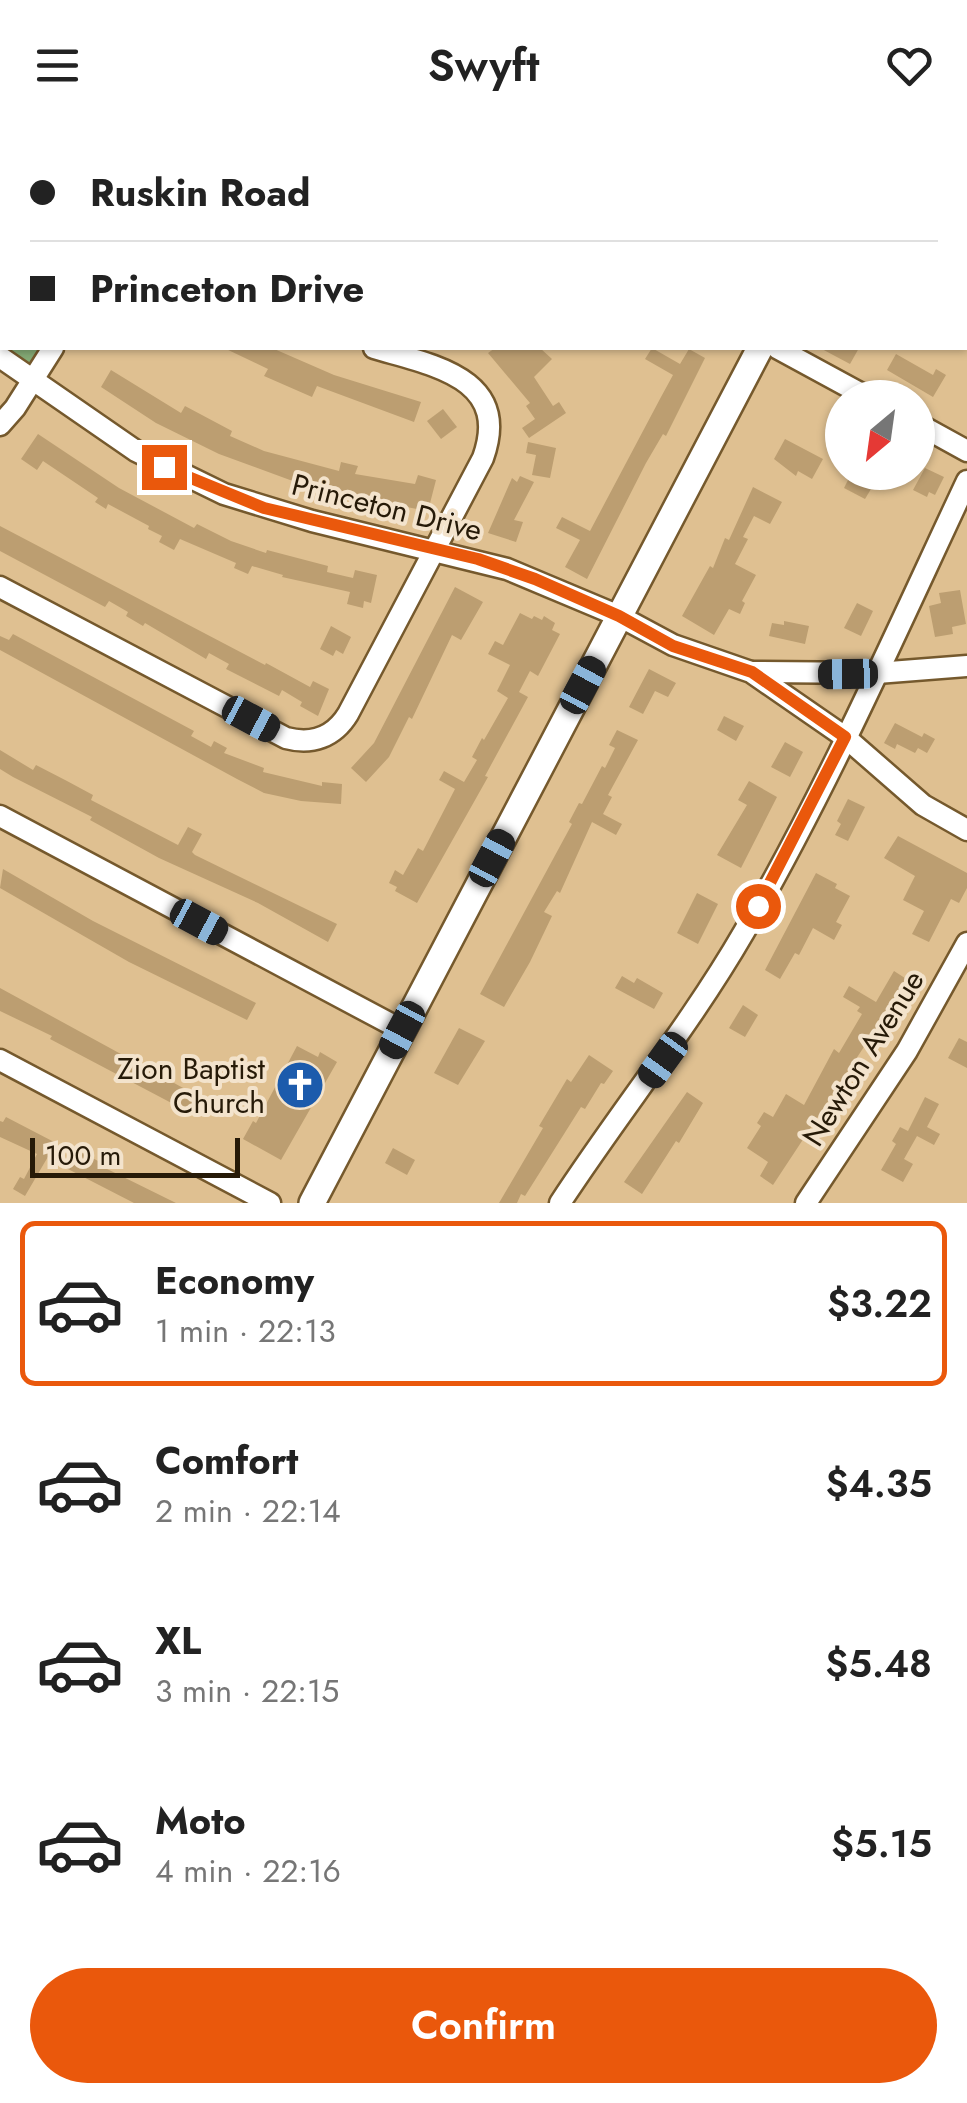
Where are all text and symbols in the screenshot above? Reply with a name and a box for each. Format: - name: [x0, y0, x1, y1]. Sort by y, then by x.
- text: Swyft: [428, 33, 539, 98]
- icon: menu: [30, 38, 85, 93]
- icon: heart: [882, 38, 937, 93]
- text: Ruskin Road: [90, 165, 310, 220]
- text: Princeton Drive: [90, 261, 364, 316]
- north arrow: [825, 380, 935, 490]
- map controls: [825, 380, 935, 490]
- route end: [142, 445, 187, 490]
- street label: Princeton Drive: [287, 463, 487, 551]
- car: [556, 651, 610, 719]
- car: [818, 658, 878, 690]
- car: [217, 692, 285, 746]
- car: [465, 824, 519, 892]
- route start: [736, 884, 781, 929]
- car: [165, 895, 233, 949]
- street label: Newton Avenue: [792, 962, 934, 1154]
- car: [375, 996, 429, 1064]
- car: [633, 1027, 693, 1093]
- place label: Zion Baptist Church: [117, 1047, 266, 1124]
- church icon: Zion Baptist Church: [274, 1059, 326, 1111]
- scale bar: [30, 1133, 240, 1178]
- text: 100 m: [45, 1135, 121, 1176]
- text: Economy: [155, 1253, 314, 1308]
- icon: car: [35, 1259, 125, 1349]
- text: $3.22: [827, 1276, 932, 1331]
- text: 1 min · 22:13: [155, 1308, 336, 1354]
- text: Comfort: [155, 1433, 298, 1488]
- icon: car: [35, 1439, 125, 1529]
- text: $4.35: [825, 1456, 932, 1511]
- text: 2 min · 22:14: [155, 1488, 341, 1534]
- text: XL: [155, 1613, 201, 1668]
- icon: car: [35, 1619, 125, 1709]
- text: $5.48: [825, 1636, 932, 1691]
- text: 3 min · 22:15: [155, 1668, 339, 1714]
- text: Moto: [155, 1793, 246, 1848]
- icon: car: [35, 1799, 125, 1889]
- text: $5.15: [831, 1816, 932, 1871]
- text: 4 min · 22:16: [155, 1848, 341, 1894]
- button: Confirm: [30, 1968, 937, 2083]

